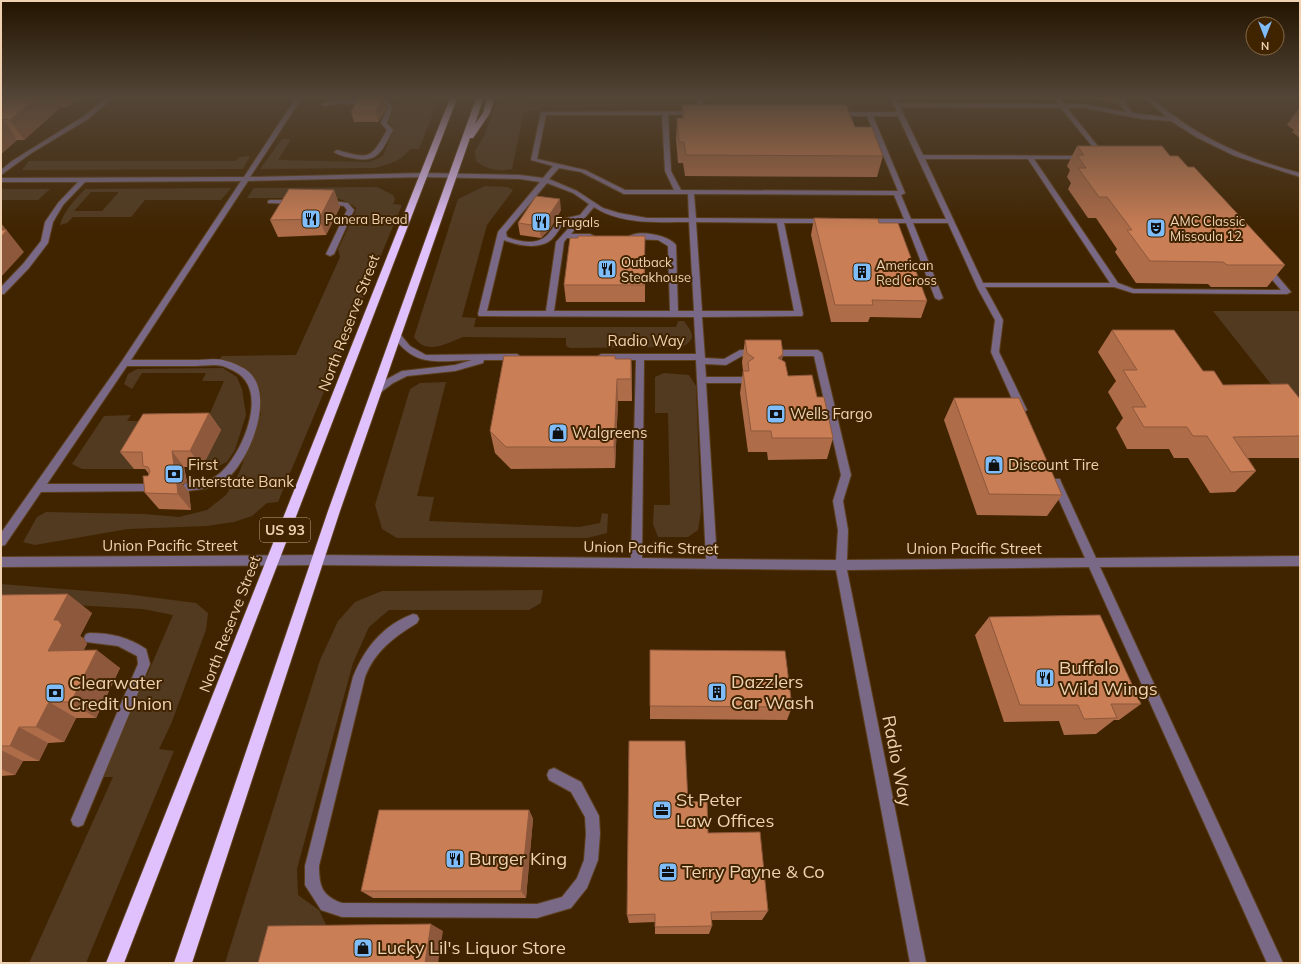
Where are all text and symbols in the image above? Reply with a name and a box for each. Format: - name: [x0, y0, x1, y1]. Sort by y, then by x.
- north arrow: [1245, 16, 1285, 56]
- text: N: [1261, 39, 1269, 53]
- restaurant icon: Panera Bread: [300, 208, 322, 230]
- place label: Panera Bread: [325, 211, 408, 227]
- restaurant icon: Frugals: [530, 211, 552, 233]
- place label: AMC Classic Missoula 12: [1170, 213, 1245, 244]
- place label: Frugals: [555, 214, 600, 230]
- theatre icon: AMC Classic Missoula 12: [1145, 217, 1167, 239]
- street label: North Reserve Street: [314, 252, 383, 394]
- place label: Outback Steakhouse: [621, 254, 691, 285]
- place label: American Red Cross: [876, 257, 937, 288]
- restaurant icon: Outback Steakhouse: [596, 258, 618, 280]
- building icon: American Red Cross: [851, 261, 873, 283]
- street label: Radio Way: [607, 331, 685, 350]
- bank icon: Wells Fargo: [765, 403, 787, 425]
- place label: Wells Fargo: [790, 404, 873, 423]
- shop icon: Walgreens: [547, 422, 569, 444]
- place label: Walgreens: [572, 423, 647, 442]
- shop icon: Discount Tire: [983, 454, 1005, 476]
- place label: First Interstate Bank: [188, 455, 294, 491]
- place label: Discount Tire: [1008, 455, 1099, 474]
- bank icon: First Interstate Bank: [163, 463, 185, 485]
- road number: US 93: [260, 518, 310, 542]
- street label: Union Pacific Street: [102, 536, 238, 555]
- street label: Union Pacific Street: [583, 537, 719, 558]
- street label: Union Pacific Street: [906, 539, 1042, 558]
- street label: North Reserve Street: [195, 553, 264, 695]
- place label: Buffalo Wild Wings: [1059, 656, 1158, 700]
- restaurant icon: Buffalo Wild Wings: [1034, 667, 1056, 689]
- place label: Dazzlers Car Wash: [731, 670, 814, 714]
- place label: Clearwater Credit Union: [69, 671, 172, 715]
- building icon: Dazzlers Car Wash: [706, 681, 728, 703]
- bank icon: Clearwater Credit Union: [44, 682, 66, 704]
- street label: Radio Way: [877, 713, 918, 809]
- place label: St Peter Law Offices: [676, 788, 774, 832]
- office icon: St Peter Law Offices: [651, 799, 673, 821]
- place label: Burger King: [469, 847, 567, 870]
- restaurant icon: Burger King: [444, 848, 466, 870]
- place label: Terry Payne & Co: [682, 860, 824, 883]
- office icon: Terry Payne & Co: [657, 861, 679, 883]
- place label: Lucky Lil's Liquor Store: [377, 936, 566, 959]
- shop icon: Lucky Lil's Liquor Store: [352, 937, 374, 959]

